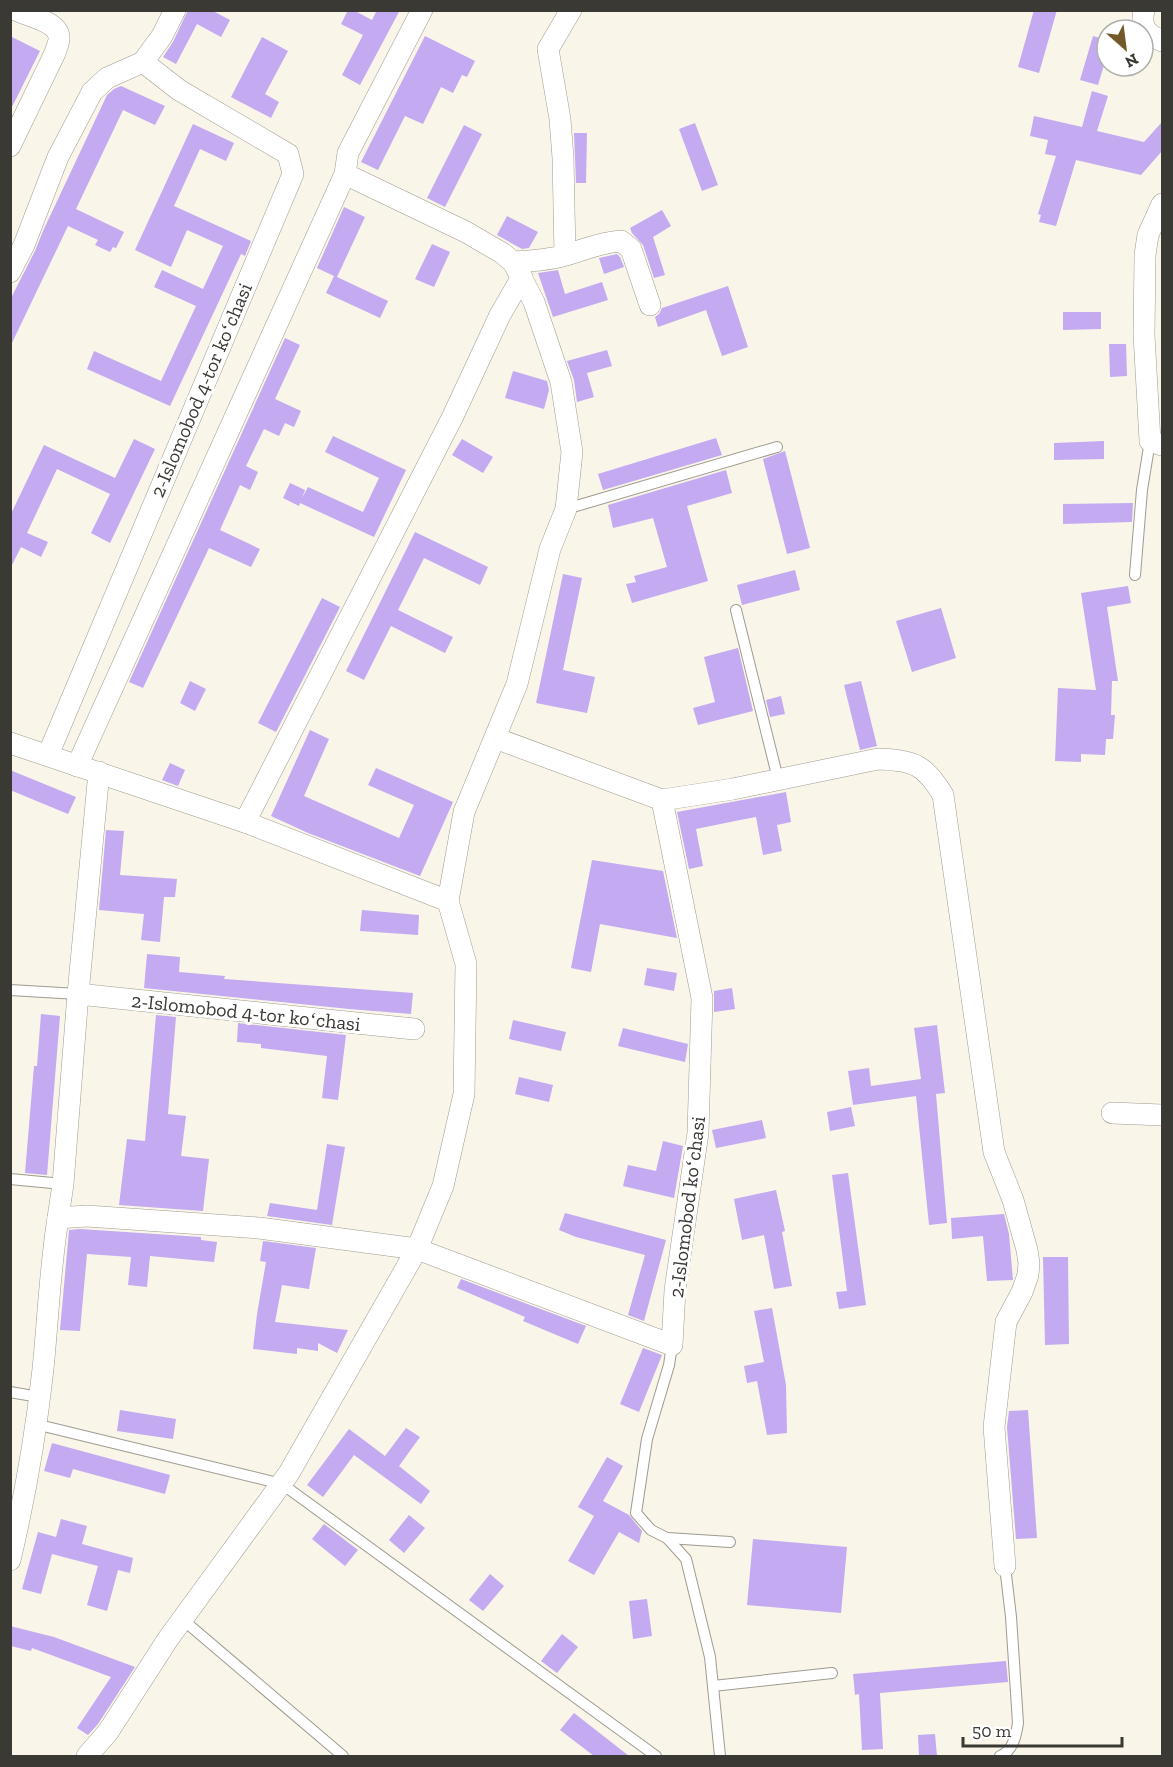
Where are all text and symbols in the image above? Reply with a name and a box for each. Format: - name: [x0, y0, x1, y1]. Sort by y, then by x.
- north arrow: [1095, 18, 1155, 78]
- text: N: [1122, 50, 1142, 72]
- street label: 2-Islomobod 4-tor koʻchasi: [145, 279, 257, 501]
- street label: 2-Islomobod 4-tor koʻchasi: [130, 988, 362, 1036]
- street label: 2-Islomobod koʻchasi: [664, 1114, 710, 1299]
- scale bar: [963, 1710, 1122, 1748]
- text: 50 m: [972, 1720, 1012, 1742]

